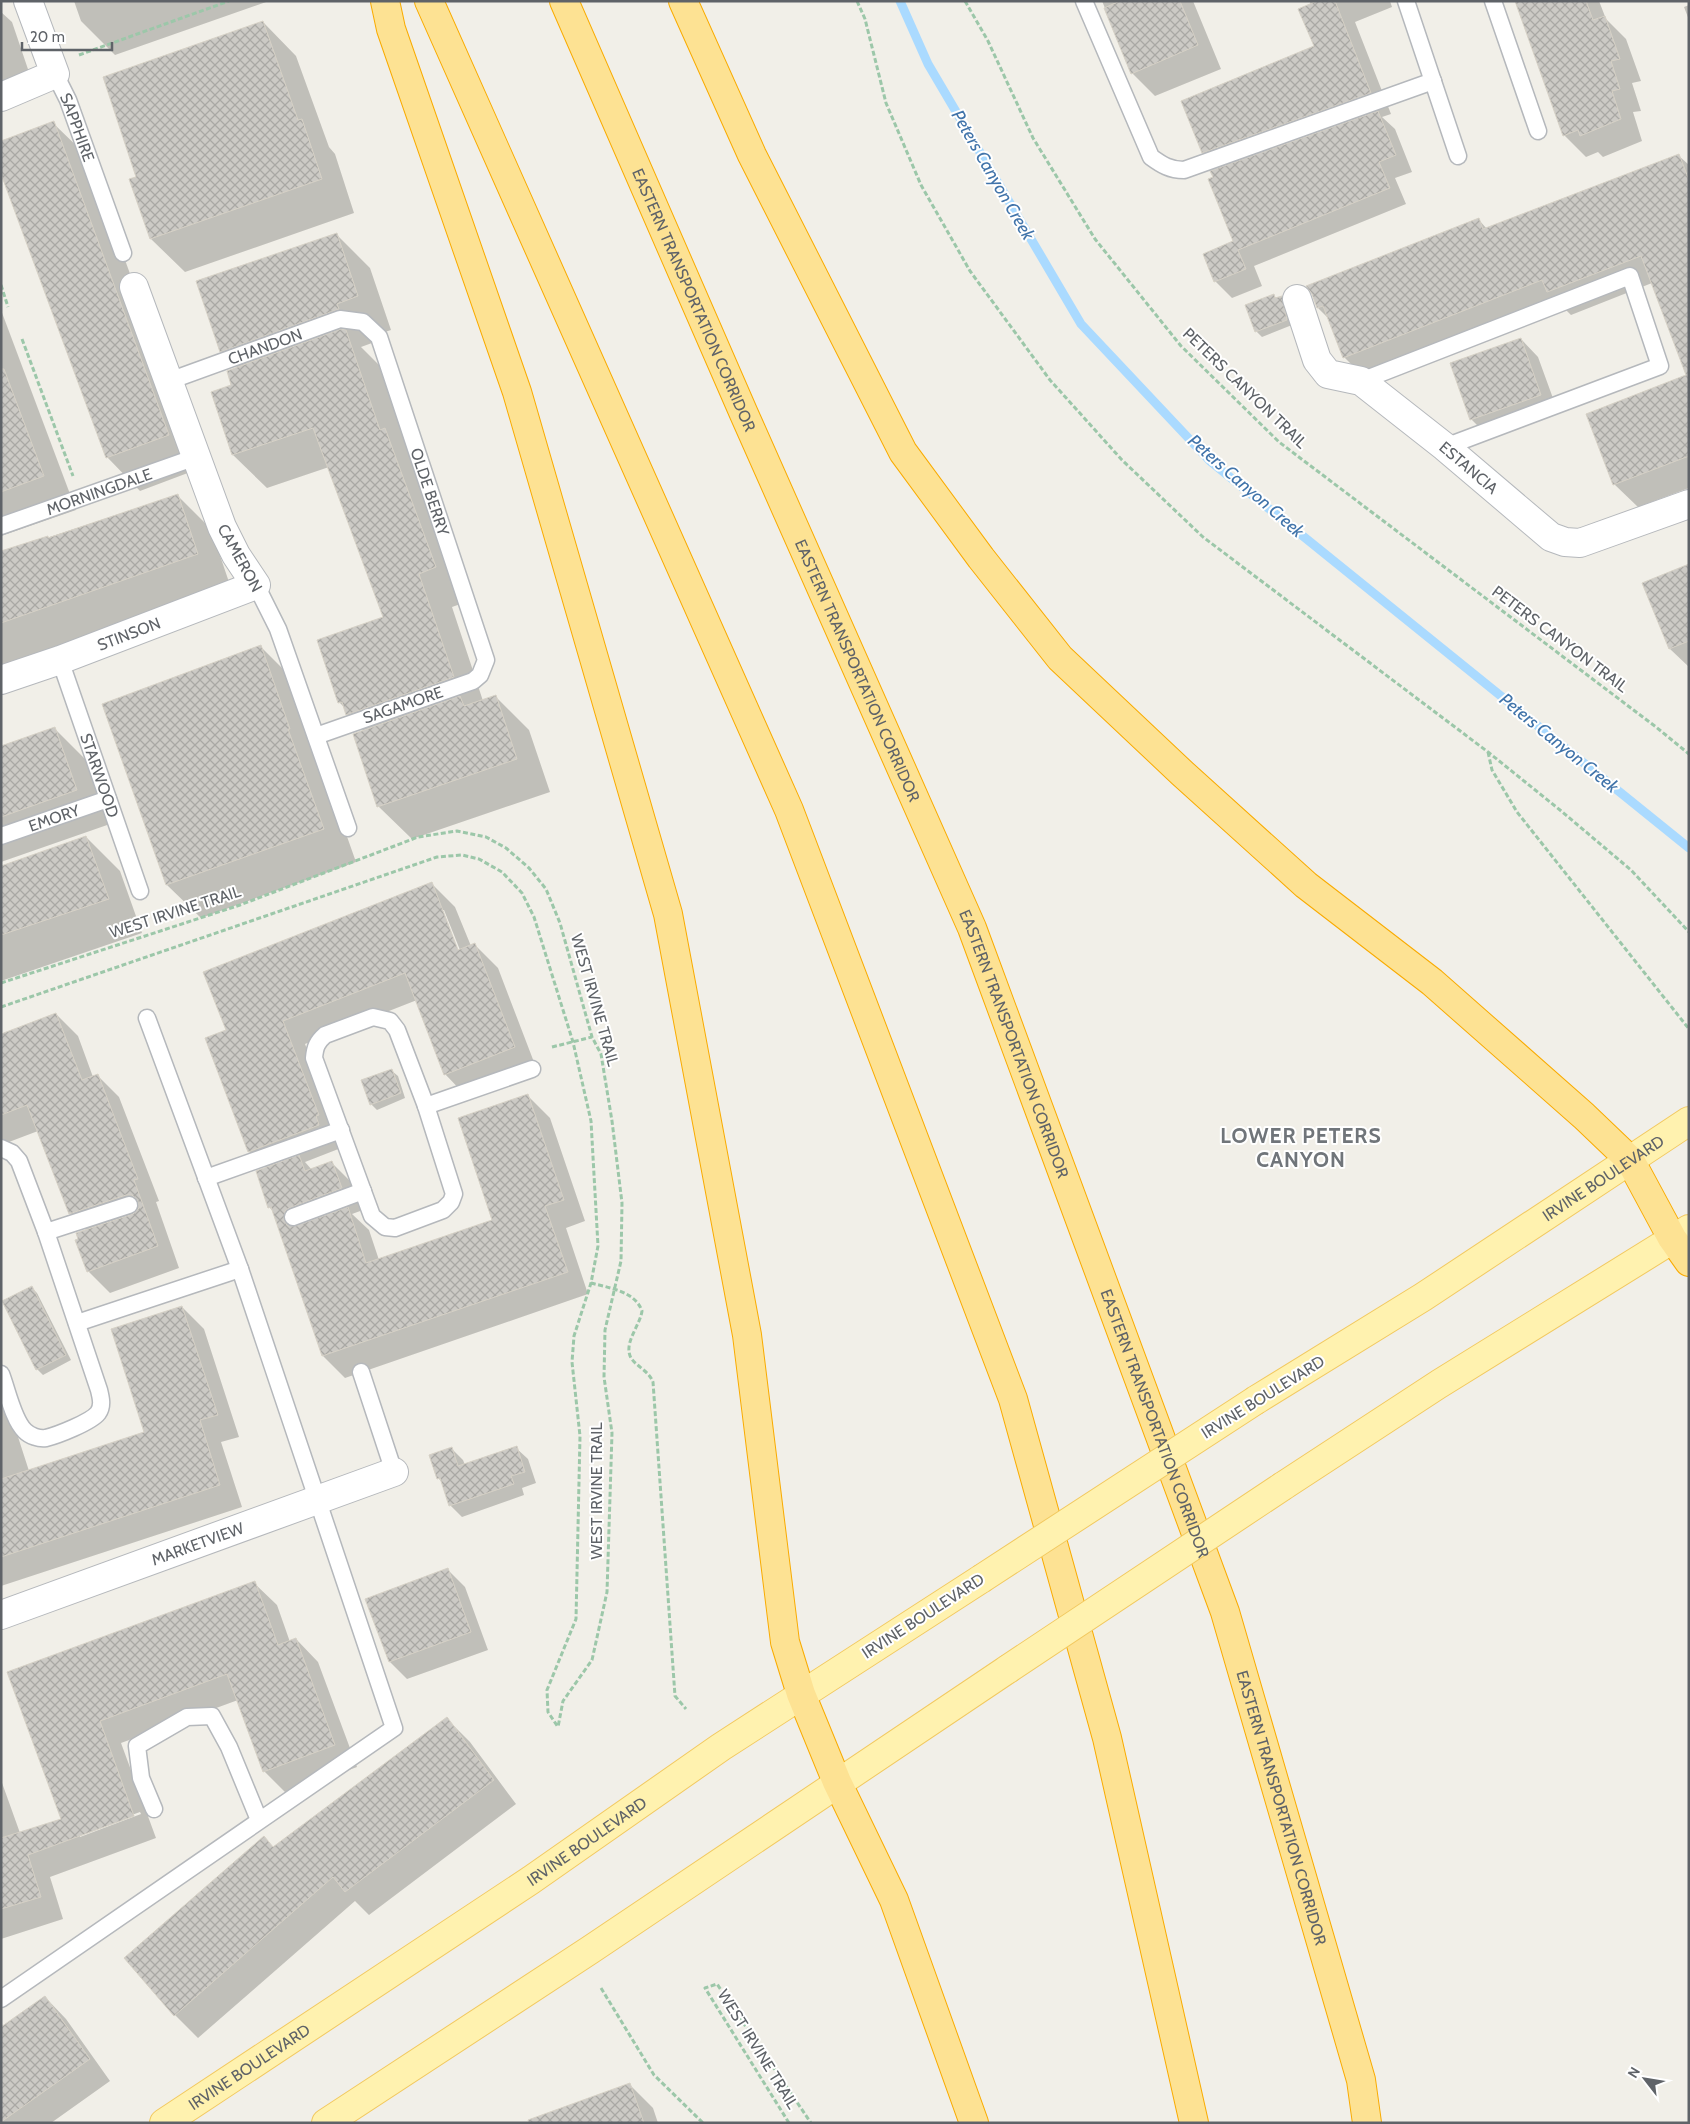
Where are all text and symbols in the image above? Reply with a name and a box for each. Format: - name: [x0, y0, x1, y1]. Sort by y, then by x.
- scale bar: [22, 20, 112, 52]
- text: 20 m: [30, 28, 65, 46]
- street label: SAPPHIRE: [56, 90, 99, 164]
- water label: Peters Canyon Creek: [947, 106, 1040, 245]
- street label: EASTERN TRANSPORTATION CORRIDOR: [629, 165, 760, 435]
- street label: CHANDON: [225, 324, 305, 368]
- street label: PETERS CANYON TRAIL: [1179, 324, 1311, 452]
- water label: Peters Canyon Creek: [1183, 430, 1310, 543]
- street label: ESTANCIA: [1436, 437, 1502, 498]
- street label: OLDE BERRY: [407, 445, 454, 539]
- street label: MORNINGDALE: [44, 464, 154, 519]
- street label: CAMERON: [214, 521, 266, 595]
- street label: EASTERN TRANSPORTATION CORRIDOR: [791, 536, 924, 805]
- street label: PETERS CANYON TRAIL: [1488, 582, 1632, 696]
- street label: STINSON: [95, 613, 163, 654]
- street label: SAGAMORE: [360, 682, 446, 728]
- water label: Peters Canyon Creek: [1495, 688, 1624, 799]
- street label: STARWOOD: [77, 731, 123, 820]
- street label: EMORY: [26, 800, 83, 835]
- street label: WEST IRVINE TRAIL: [107, 882, 243, 942]
- street label: EASTERN TRANSPORTATION CORRIDOR: [955, 906, 1073, 1181]
- street label: WEST IRVINE TRAIL: [567, 932, 623, 1068]
- district label: LOWER PETERS CANYON: [1220, 1123, 1382, 1172]
- street label: IRVINE BOULEVARD: [1539, 1131, 1667, 1225]
- street label: EASTERN TRANSPORTATION CORRIDOR: [1097, 1286, 1214, 1561]
- street label: IRVINE BOULEVARD: [1198, 1351, 1328, 1443]
- street label: WEST IRVINE TRAIL: [587, 1423, 606, 1559]
- street label: MARKETVIEW: [149, 1518, 247, 1569]
- street label: IRVINE BOULEVARD: [858, 1569, 988, 1663]
- street label: EASTERN TRANSPORTATION CORRIDOR: [1233, 1668, 1331, 1948]
- street label: IRVINE BOULEVARD: [523, 1793, 650, 1890]
- street label: WEST IRVINE TRAIL: [714, 1986, 802, 2112]
- street label: IRVINE BOULEVARD: [185, 2020, 313, 2114]
- north arrow: [1620, 2054, 1670, 2104]
- text: N: [1624, 2063, 1644, 2081]

